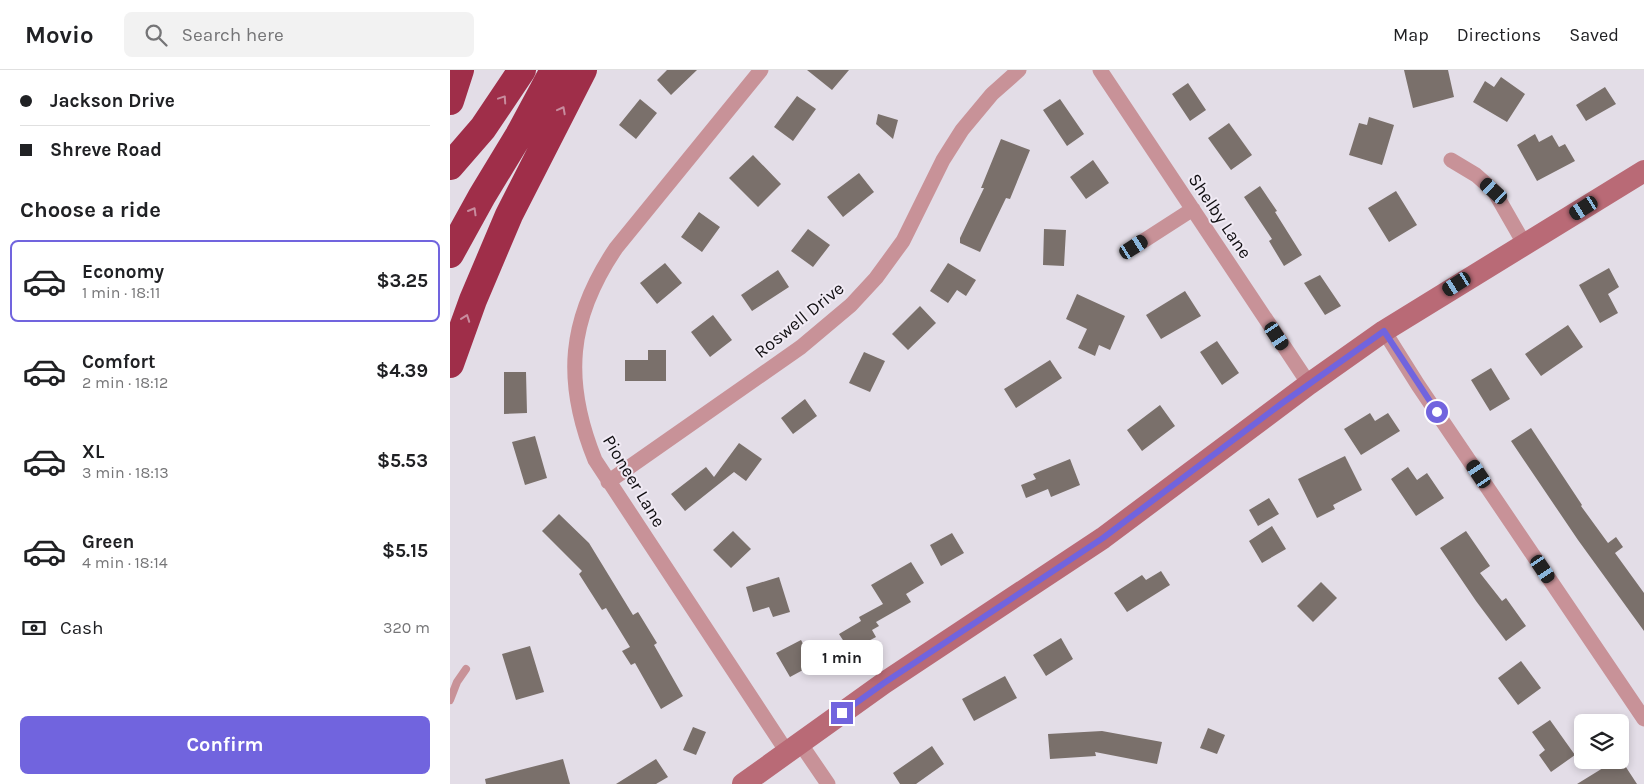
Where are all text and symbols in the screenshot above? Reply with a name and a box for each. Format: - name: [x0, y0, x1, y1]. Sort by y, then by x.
- search box: [124, 12, 474, 57]
- text: Movio: [25, 21, 94, 49]
- icon: search: [142, 21, 170, 49]
- text: Search here: [182, 24, 284, 46]
- text: Map: [1393, 24, 1429, 46]
- text: Directions: [1457, 24, 1541, 46]
- text: Saved: [1569, 24, 1619, 46]
- text: Jackson Drive: [50, 90, 175, 112]
- one-way arrow: [497, 96, 507, 105]
- one-way arrow: [556, 107, 566, 116]
- text: Shreve Road: [50, 139, 162, 161]
- street label: Shelby Lane: [1184, 169, 1256, 263]
- car: [1477, 175, 1510, 207]
- car: [1567, 194, 1600, 222]
- text: Choose a ride: [20, 197, 161, 223]
- one-way arrow: [467, 208, 477, 217]
- car: [1117, 233, 1150, 261]
- icon: car: [22, 259, 67, 304]
- text: Economy: [82, 261, 164, 283]
- text: $3.25: [376, 270, 428, 292]
- car: [1440, 270, 1473, 298]
- street label: Roswell Drive: [750, 277, 848, 363]
- text: 1 min · 18:11: [82, 283, 160, 302]
- one-way arrow: [460, 315, 470, 323]
- car: [1262, 319, 1291, 353]
- icon: car: [22, 349, 67, 394]
- text: Comfort: [82, 351, 156, 373]
- text: $4.39: [376, 360, 428, 382]
- text: 2 min · 18:12: [82, 373, 168, 392]
- route start: [1426, 401, 1448, 423]
- street label: Pioneer Lane: [598, 431, 670, 531]
- icon: car: [22, 439, 67, 484]
- text: XL: [82, 441, 104, 463]
- text: $5.53: [377, 450, 428, 472]
- car: [1464, 457, 1493, 491]
- text: 3 min · 18:13: [82, 463, 169, 482]
- icon: car: [22, 529, 67, 574]
- text: Green: [82, 531, 134, 553]
- text: $5.15: [382, 540, 428, 562]
- car: [1528, 552, 1557, 586]
- text: 4 min · 18:14: [82, 553, 168, 572]
- icon: cash: [20, 614, 48, 642]
- text: Cash: [60, 617, 104, 639]
- text: 320 m: [383, 618, 430, 637]
- callout: 1 min: [801, 640, 883, 676]
- text: 1 min: [822, 648, 862, 667]
- route end: [831, 702, 853, 724]
- map controls: [1574, 714, 1629, 769]
- button: layers: [1574, 714, 1629, 769]
- button: Confirm: [20, 716, 430, 774]

